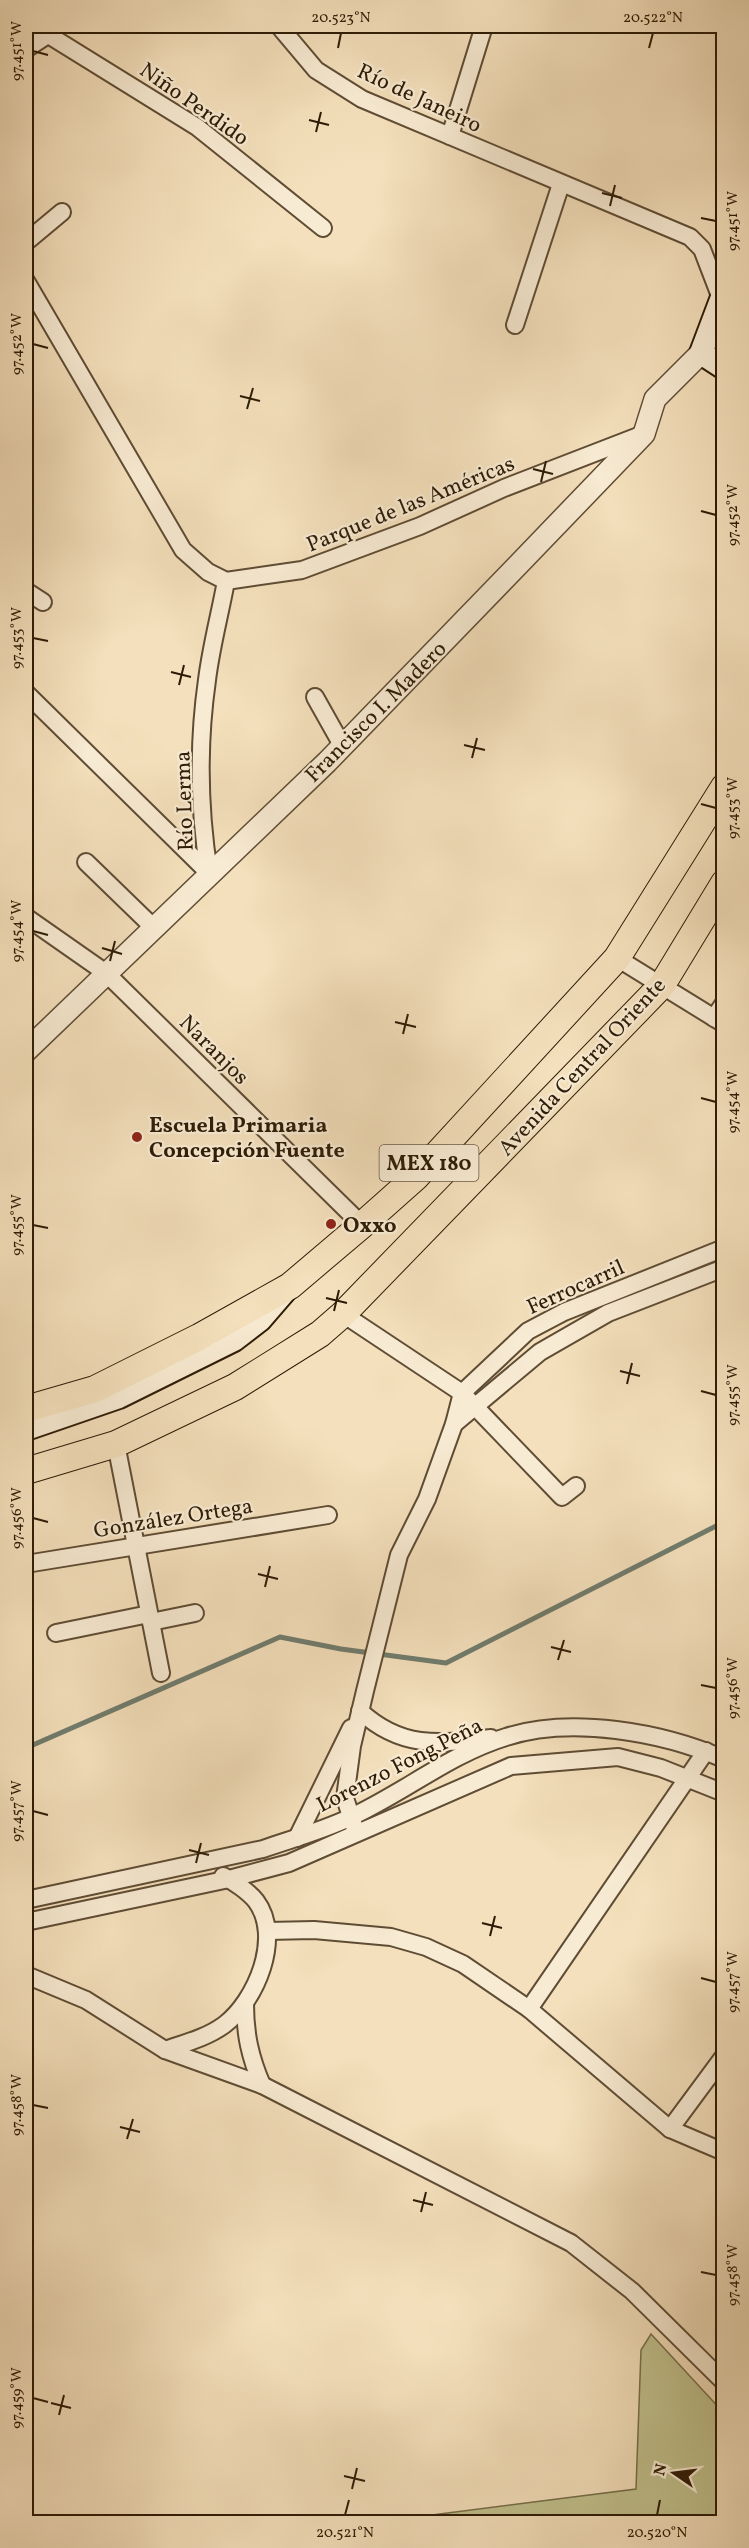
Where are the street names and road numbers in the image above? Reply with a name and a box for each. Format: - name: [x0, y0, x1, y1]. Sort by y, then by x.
- street label: Niño Perdido: [133, 56, 255, 154]
- street label: Río de Janeiro: [352, 57, 486, 142]
- street label: Parque de las Américas: [302, 449, 520, 561]
- street label: Francisco I. Madero: [299, 635, 455, 791]
- street label: Río Lerma: [168, 750, 203, 852]
- street label: Avenida Central Oriente: [492, 972, 674, 1164]
- street label: Naranjos: [171, 1009, 255, 1093]
- road number: MEX 180: [380, 1145, 478, 1181]
- street label: Ferrocarril: [522, 1253, 630, 1324]
- street label: González Ortega: [92, 1492, 255, 1547]
- street label: Lorenzo Fong Peña: [312, 1711, 489, 1821]

